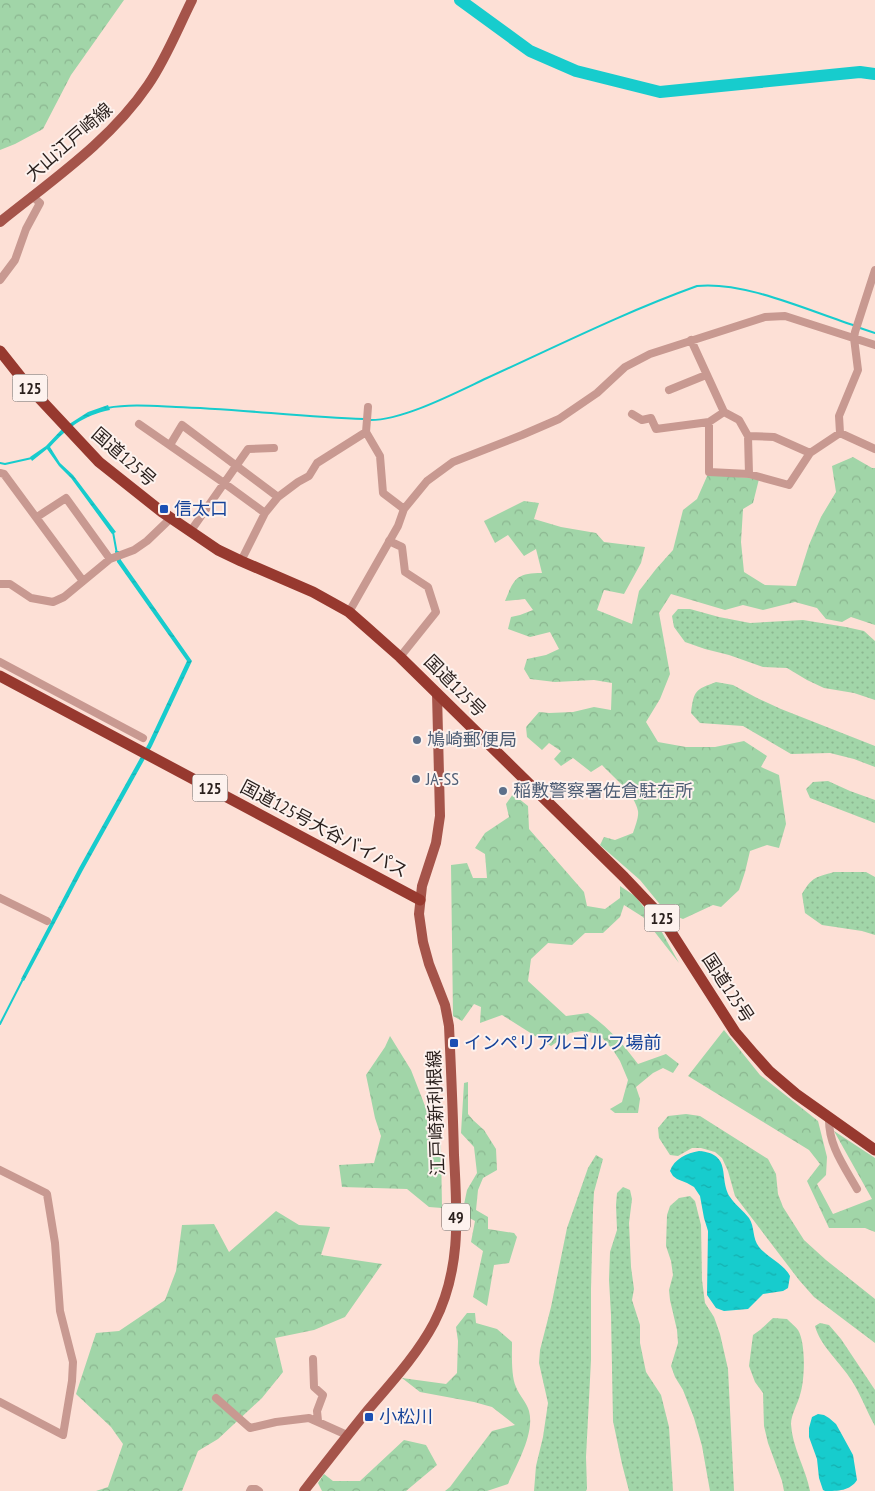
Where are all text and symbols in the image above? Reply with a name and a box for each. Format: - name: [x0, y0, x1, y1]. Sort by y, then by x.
- street label: 大山江戸崎線: [20, 98, 117, 186]
- road number: 125: [12, 374, 48, 402]
- street label: 国道125号: [87, 422, 161, 491]
- place label: 信太口: [174, 497, 228, 520]
- marker: 信太口: [158, 503, 170, 515]
- street label: 国道125号: [420, 650, 491, 721]
- place label: 鳩崎郵便局: [427, 728, 517, 751]
- marker: 鳩崎郵便局: [411, 734, 423, 746]
- place label: JA-SS: [425, 767, 459, 790]
- marker: JA-SS: [410, 773, 422, 785]
- road number: 125: [192, 774, 228, 801]
- street label: 国道125号大谷バイパス: [237, 775, 412, 882]
- place label: 稲敷警察署佐倉駐在所: [513, 779, 693, 802]
- marker: 稲敷警察署佐倉駐在所: [497, 785, 509, 797]
- road number: 125: [644, 904, 680, 931]
- street label: 国道125号: [697, 949, 759, 1027]
- place label: インペリアルゴルフ場前: [464, 1031, 661, 1054]
- marker: インペリアルゴルフ場前: [448, 1037, 460, 1049]
- street label: 江戸崎新利根線: [422, 1050, 449, 1176]
- road number: 49: [442, 1204, 470, 1230]
- place label: 小松川: [379, 1405, 433, 1428]
- marker: 小松川: [363, 1411, 375, 1423]

